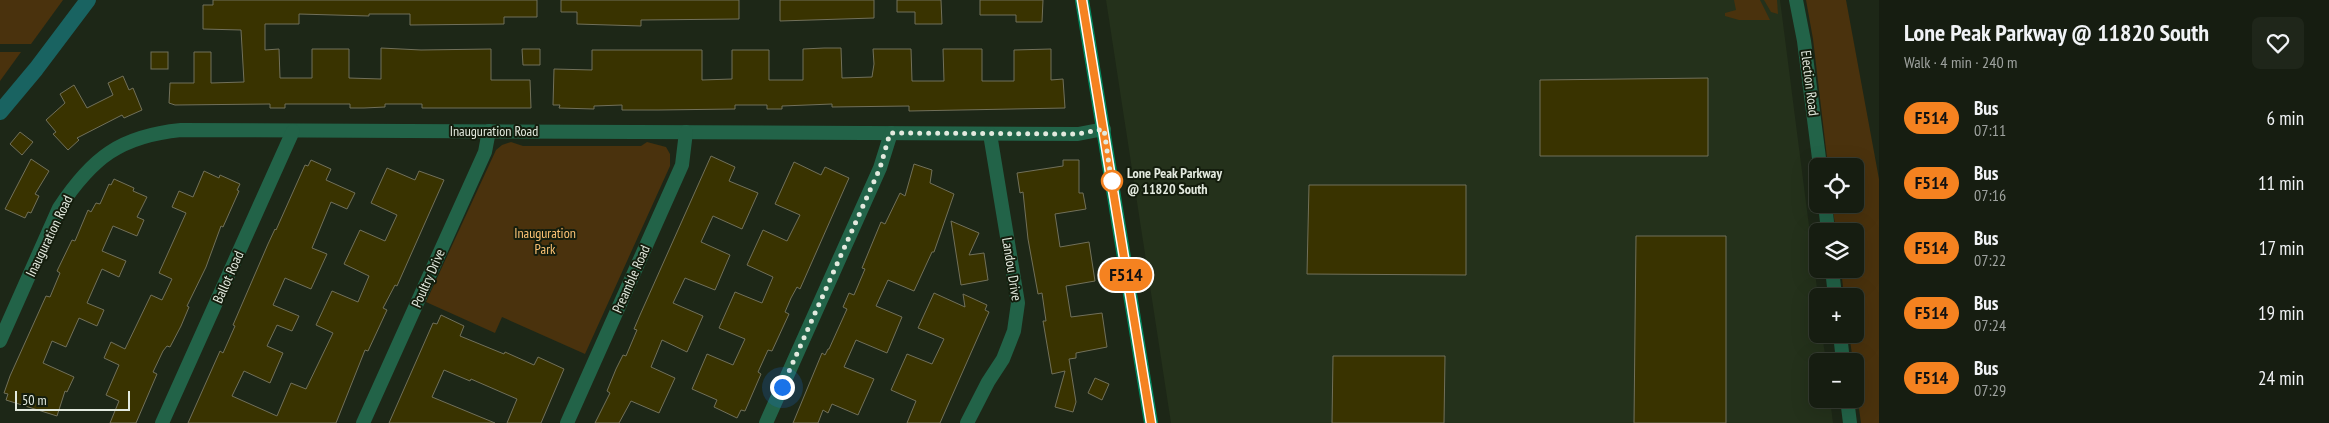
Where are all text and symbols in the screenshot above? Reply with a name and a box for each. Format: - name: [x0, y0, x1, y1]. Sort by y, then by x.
- text: Lone Peak Parkway @ 11820 South: [1904, 17, 2209, 48]
- button: heart: [2252, 17, 2304, 69]
- street label: Election Road: [1797, 49, 1823, 117]
- text: Walk · 4 min · 240 m: [1904, 52, 2017, 72]
- text: Bus: [1974, 96, 1998, 120]
- text: F514: [1915, 106, 1948, 129]
- text: 6 min: [2267, 106, 2304, 130]
- text: 07:11: [1974, 120, 2006, 140]
- street label: Inauguration Road: [450, 122, 538, 140]
- map controls: [1809, 158, 1864, 408]
- button: locate: [1809, 158, 1864, 213]
- text: Bus: [1974, 161, 1998, 185]
- place label: Lone Peak Parkway @ 11820 South: [1127, 164, 1222, 198]
- marker: Lone Peak Parkway @ 11820 South: [1101, 170, 1123, 192]
- text: F514: [1915, 171, 1948, 194]
- text: 11 min: [2258, 171, 2304, 195]
- text: 07:16: [1974, 185, 2006, 205]
- street label: Inauguration Road: [21, 192, 77, 280]
- button: layers: [1809, 223, 1864, 278]
- park label: Inauguration Park: [514, 224, 576, 258]
- text: Bus: [1974, 226, 1998, 250]
- street label: Landou Drive: [998, 236, 1026, 302]
- text: F514: [1915, 236, 1948, 259]
- text: 17 min: [2259, 236, 2304, 260]
- street label: Preamble Road: [608, 242, 654, 316]
- street label: Poultry Drive: [407, 246, 449, 310]
- street label: Ballot Road: [208, 248, 248, 306]
- text: 07:22: [1974, 250, 2006, 270]
- line badge: F514: [1091, 259, 1161, 291]
- text: F514: [1109, 263, 1143, 286]
- button: +: [1809, 288, 1864, 343]
- text: Bus: [1974, 291, 1998, 315]
- text: F514: [1915, 301, 1948, 324]
- text: 19 min: [2258, 301, 2304, 325]
- text: 07:24: [1974, 315, 2006, 335]
- button: −: [1809, 353, 1864, 408]
- text: Bus: [1974, 356, 1998, 380]
- text: F514: [1915, 366, 1948, 389]
- text: 24 min: [2258, 366, 2304, 390]
- your location: [770, 375, 795, 400]
- text: 07:29: [1974, 380, 2006, 400]
- scale bar: [15, 388, 130, 411]
- text: 50 m: [22, 391, 47, 409]

